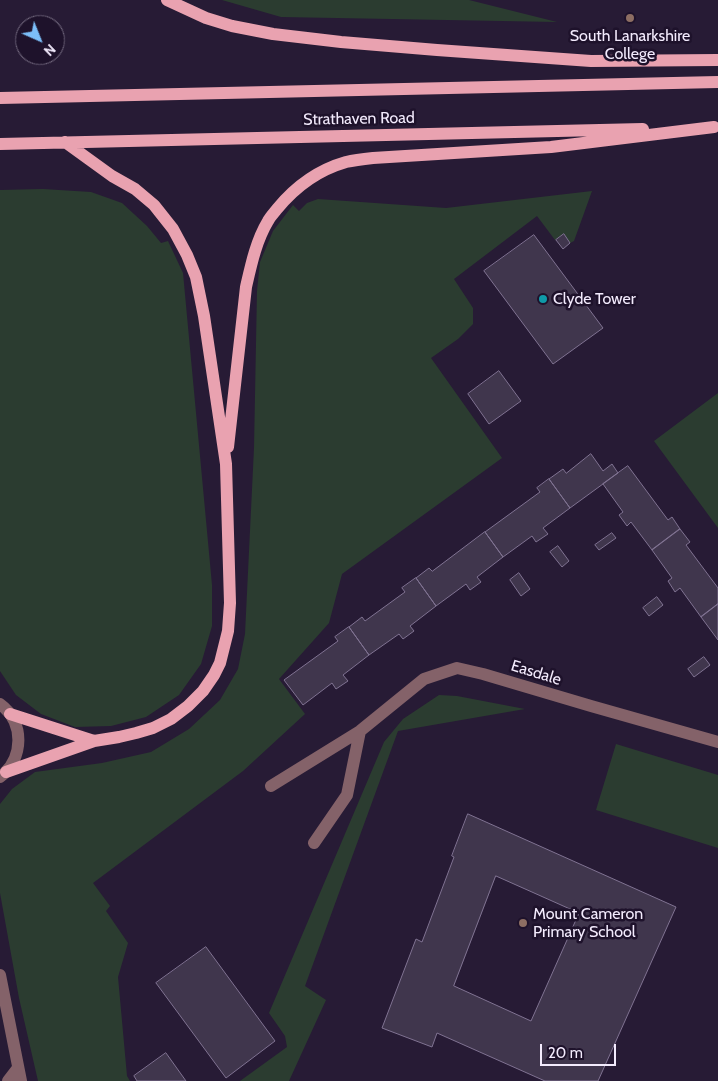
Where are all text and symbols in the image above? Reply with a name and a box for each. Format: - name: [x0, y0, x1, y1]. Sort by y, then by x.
- marker: South Lanarkshire College: [624, 12, 636, 24]
- north arrow: [15, 15, 65, 65]
- place label: South Lanarkshire College: [570, 26, 690, 64]
- text: N: [40, 40, 60, 60]
- street label: Strathaven Road: [303, 108, 415, 130]
- place label: Clyde Tower: [553, 289, 636, 309]
- marker: Clyde Tower: [537, 293, 549, 305]
- street label: Easdale: [509, 656, 563, 690]
- place label: Mount Cameron Primary School: [533, 904, 643, 942]
- marker: Mount Cameron Primary School: [517, 917, 529, 929]
- scale bar: [543, 1034, 619, 1066]
- text: 20 m: [548, 1044, 583, 1062]

